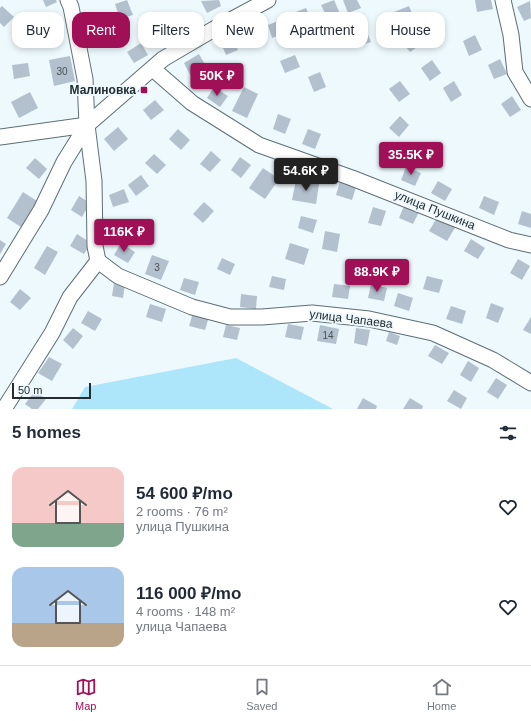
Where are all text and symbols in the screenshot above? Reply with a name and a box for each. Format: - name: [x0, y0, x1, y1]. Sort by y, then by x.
- chip: Buy: [12, 12, 64, 48]
- chip: Rent: [72, 12, 130, 48]
- chip: Filters: [138, 12, 204, 48]
- chip: New: [212, 12, 268, 48]
- chip: Apartment: [276, 12, 368, 48]
- chip: House: [376, 12, 445, 48]
- pin: 50K ₽: [189, 63, 245, 97]
- house number: 30: [56, 66, 68, 77]
- text: 50K ₽: [199, 68, 235, 83]
- place label: Малиновка: [70, 83, 136, 97]
- marker: Малиновка: [139, 85, 149, 95]
- pin: 35.5K ₽: [374, 142, 448, 176]
- text: 35.5K ₽: [388, 147, 434, 162]
- pin: 54.6K ₽: [269, 158, 343, 192]
- text: 54.6K ₽: [283, 163, 329, 178]
- street label: улица Пушкина: [393, 187, 478, 233]
- pin: 116K ₽: [91, 219, 157, 253]
- text: 116K ₽: [103, 224, 145, 239]
- pin: 88.9K ₽: [340, 259, 414, 293]
- house number: 3: [154, 262, 160, 273]
- text: 88.9K ₽: [354, 264, 400, 279]
- street label: улица Чапаева: [309, 307, 394, 331]
- house number: 14: [322, 330, 334, 341]
- scale bar: [12, 381, 91, 400]
- text: 50 m: [18, 384, 42, 396]
- icon: filters: [497, 422, 519, 444]
- text: 5 homes: [12, 423, 81, 442]
- icon: home: [44, 483, 92, 531]
- text: 54 600 ₽/mo: [136, 484, 233, 503]
- icon: heart: [497, 496, 519, 518]
- text: 2 rooms · 76 m²: [136, 504, 228, 519]
- text: улица Пушкина: [136, 519, 229, 534]
- icon: home: [44, 583, 92, 631]
- text: 116 000 ₽/mo: [136, 584, 241, 603]
- icon: heart: [497, 596, 519, 618]
- text: 4 rooms · 148 m²: [136, 604, 235, 619]
- text: улица Чапаева: [136, 619, 227, 634]
- tab: Map: [75, 676, 97, 712]
- tab: Saved: [246, 676, 277, 712]
- tab: Home: [427, 676, 456, 712]

